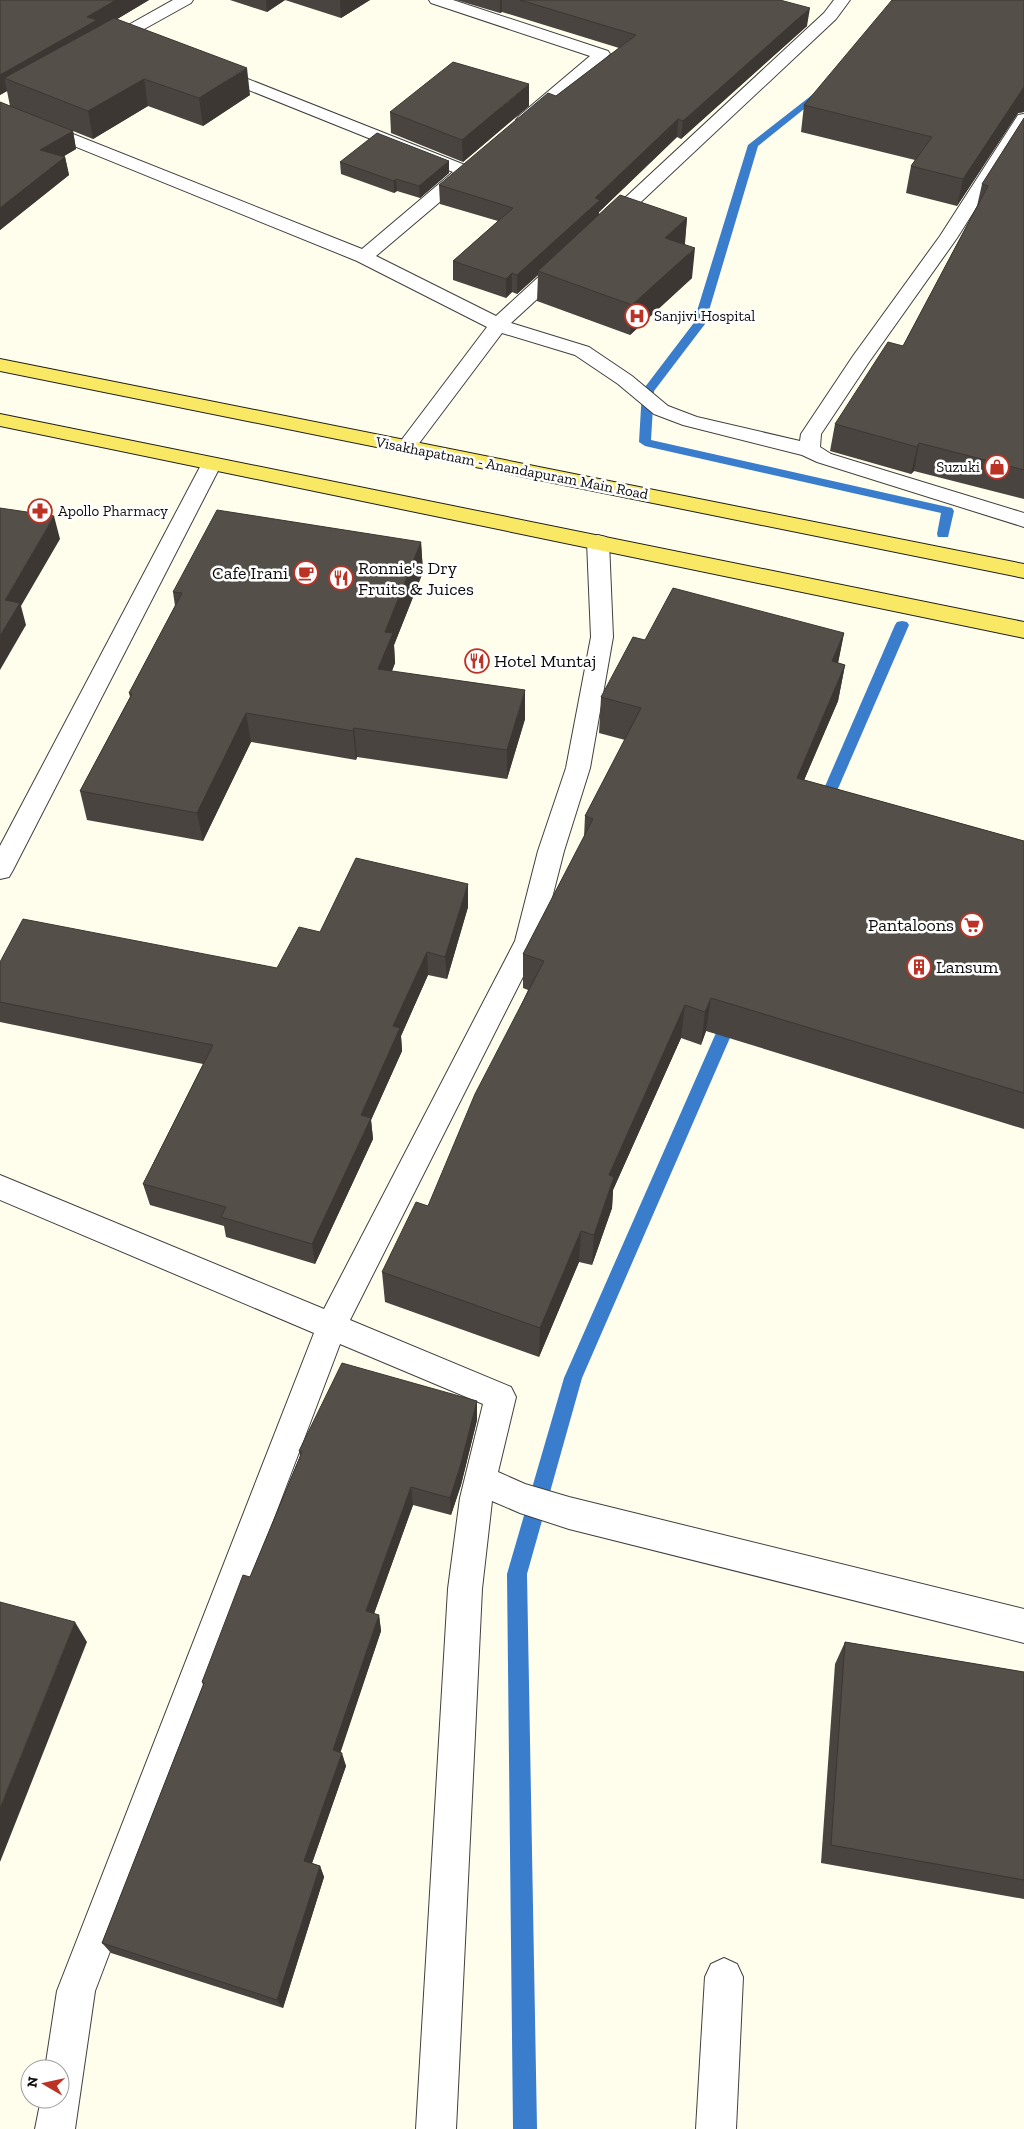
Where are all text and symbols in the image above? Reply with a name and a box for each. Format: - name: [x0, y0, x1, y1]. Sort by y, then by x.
- hospital icon: Sanjivi Hospital: [624, 303, 650, 329]
- place label: Sanjivi Hospital: [654, 307, 755, 325]
- street label: Visakhapatnam - Anandapuram Main Road: [373, 433, 651, 503]
- shop icon: Suzuki: [984, 454, 1010, 480]
- place label: Suzuki: [936, 458, 980, 476]
- pharmacy icon: Apollo Pharmacy: [27, 498, 53, 524]
- place label: Apollo Pharmacy: [58, 502, 168, 520]
- place label: Ronnie's Dry Fruits & Juices: [358, 557, 474, 600]
- cafe icon: Cafe Irani: [293, 560, 319, 586]
- place label: Cafe Irani: [212, 562, 288, 584]
- restaurant icon: Ronnie's Dry Fruits & Juices: [328, 565, 354, 591]
- restaurant icon: Hotel Muntaj: [464, 648, 490, 674]
- place label: Hotel Muntaj: [494, 650, 596, 672]
- supermarket icon: Pantaloons: [959, 912, 985, 938]
- place label: Pantaloons: [868, 914, 954, 936]
- building icon: Lansum: [906, 954, 932, 980]
- place label: Lansum: [936, 956, 999, 978]
- north arrow: [20, 2059, 70, 2109]
- text: N: [23, 2075, 42, 2089]

